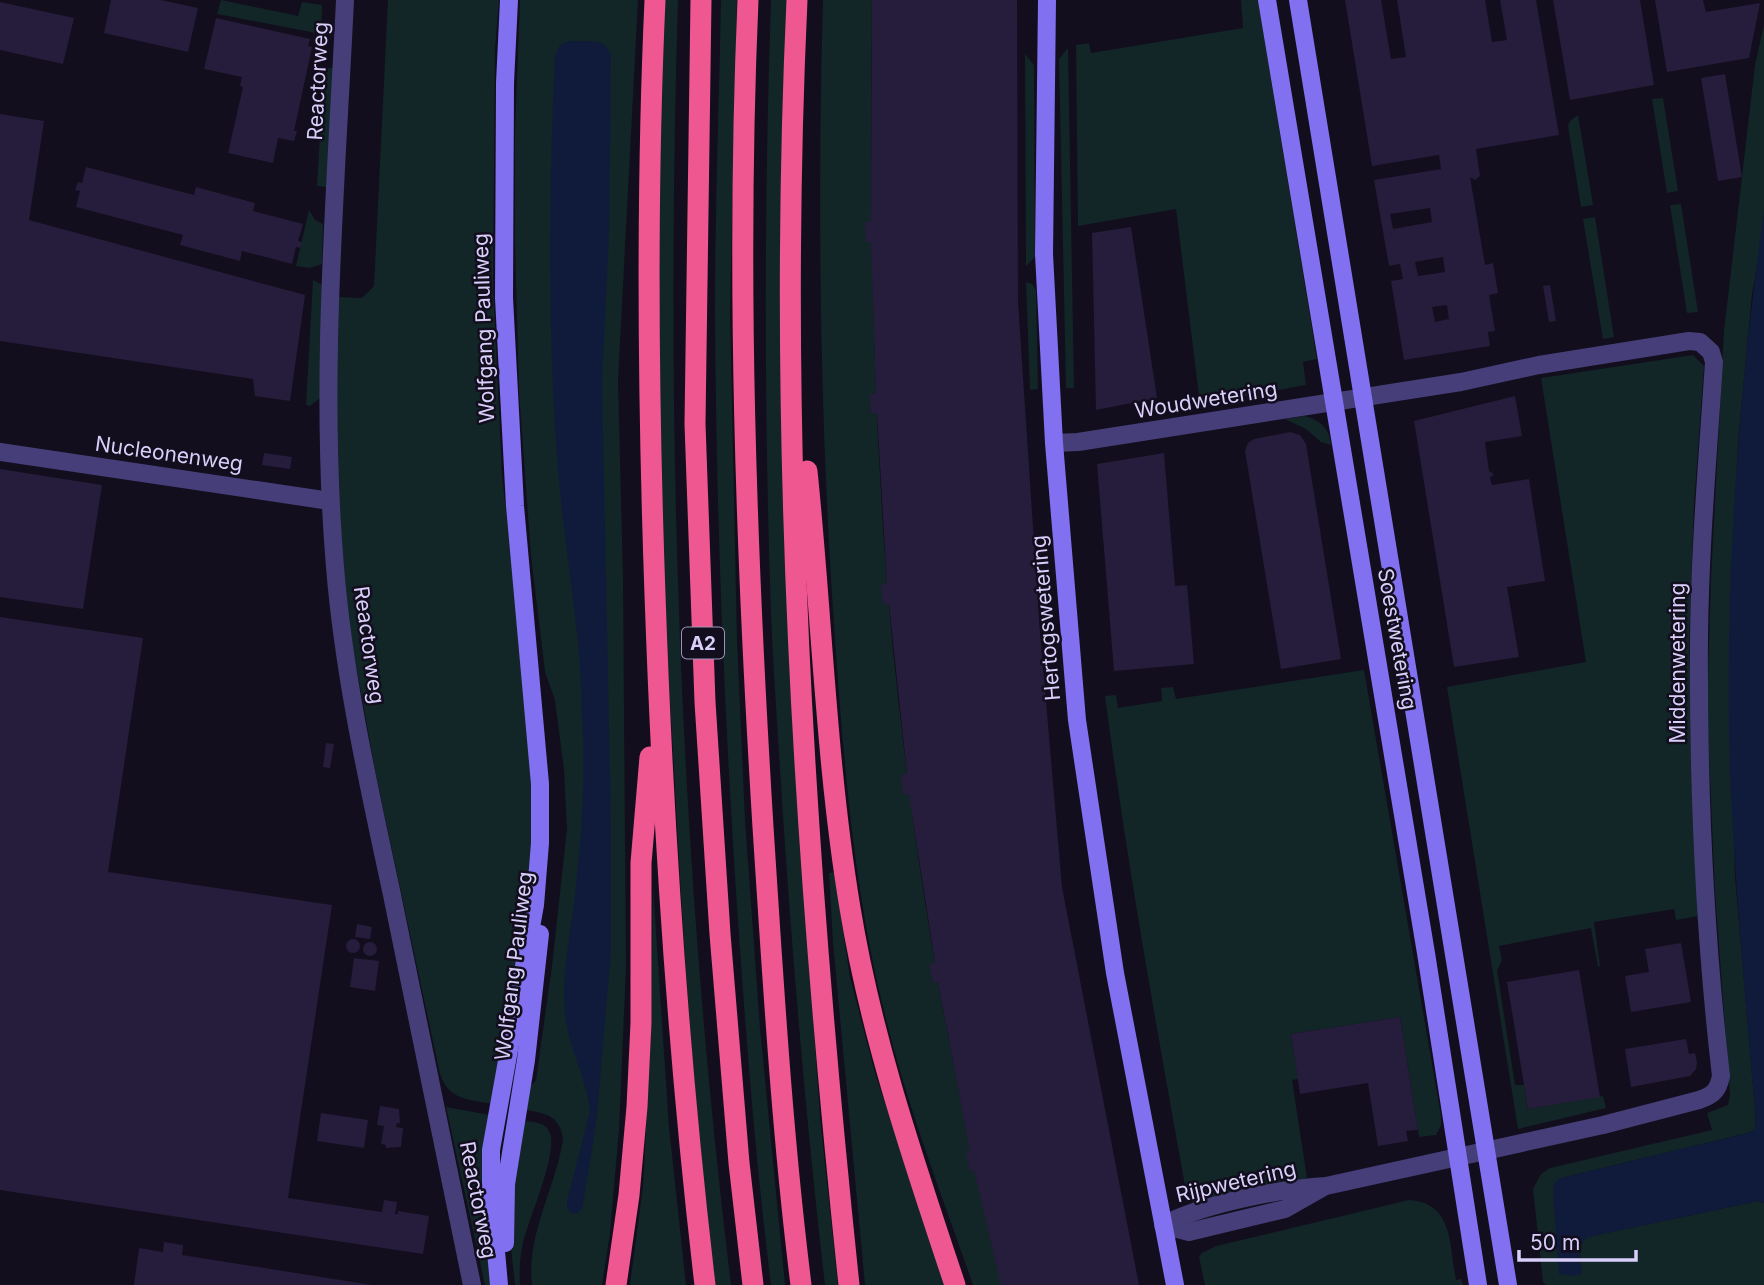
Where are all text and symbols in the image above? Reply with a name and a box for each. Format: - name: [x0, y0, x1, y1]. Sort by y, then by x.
- street label: Reactorweg: [302, 21, 333, 141]
- street label: Wolfgang Pauliweg: [468, 233, 499, 423]
- street label: Woudwetering: [1133, 376, 1279, 423]
- street label: Nucleonenweg: [93, 431, 245, 476]
- street label: Hertogswetering: [1026, 534, 1065, 702]
- street label: Soestwetering: [1373, 566, 1422, 712]
- street label: Middenwetering: [1665, 583, 1690, 744]
- street label: Reactorweg: [349, 584, 390, 705]
- road number: A2: [682, 628, 724, 658]
- street label: Wolfgang Pauliweg: [490, 870, 537, 1062]
- street label: Reactorweg: [455, 1139, 502, 1261]
- street label: Rijpwetering: [1173, 1156, 1298, 1207]
- scale bar: [1519, 1218, 1636, 1262]
- text: 50 m: [1530, 1230, 1580, 1255]

